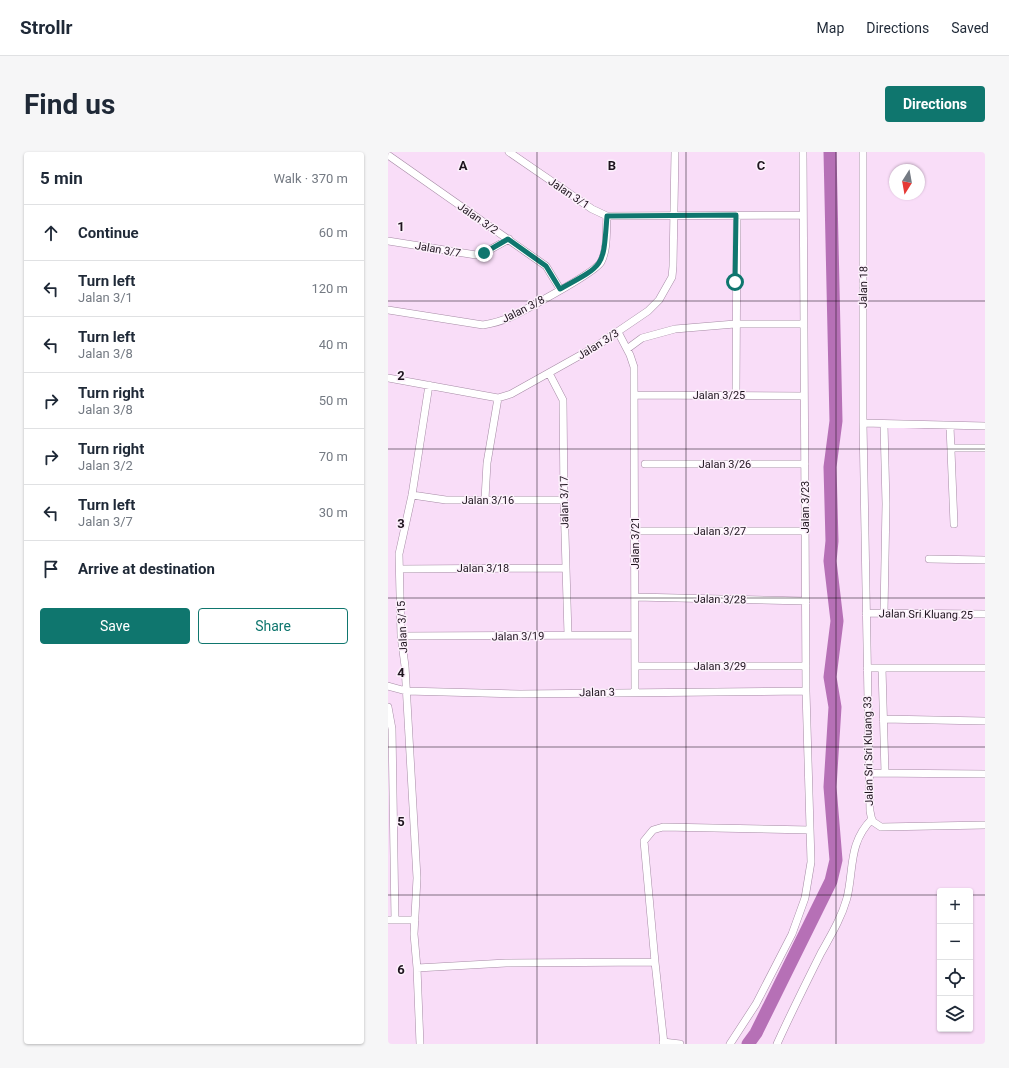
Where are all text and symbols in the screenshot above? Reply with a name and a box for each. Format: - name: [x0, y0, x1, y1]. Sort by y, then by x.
- text: Strollr: [20, 16, 73, 39]
- text: Map: [817, 20, 844, 36]
- text: Directions: [866, 20, 929, 36]
- text: Saved: [951, 20, 989, 36]
- button: Directions: [885, 86, 985, 122]
- text: Find us: [24, 88, 115, 121]
- text: A: [459, 158, 468, 173]
- text: B: [608, 158, 616, 173]
- text: C: [757, 158, 766, 173]
- north arrow: [889, 164, 925, 200]
- text: 5 min: [40, 168, 83, 188]
- text: Walk · 370 m: [273, 171, 348, 186]
- street label: Jalan 3/1: [546, 175, 592, 212]
- street label: Jalan 3/2: [455, 200, 500, 237]
- text: 1: [397, 219, 405, 234]
- icon: ahead: [40, 222, 62, 244]
- text: Continue: [78, 224, 139, 242]
- text: 60 m: [319, 225, 348, 240]
- street label: Jalan 3/7: [414, 239, 462, 260]
- route end: [475, 244, 493, 262]
- street label: Jalan 18: [857, 266, 870, 308]
- text: Turn left: [78, 272, 135, 290]
- route start: [726, 273, 744, 291]
- icon: left: [40, 278, 62, 300]
- text: 120 m: [311, 281, 348, 296]
- text: Jalan 3/1: [78, 290, 133, 305]
- street label: Jalan 3/8: [500, 293, 547, 326]
- street label: Jalan 3/3: [575, 327, 621, 362]
- text: Turn left: [78, 328, 135, 346]
- icon: left: [40, 334, 62, 356]
- text: 40 m: [319, 337, 348, 352]
- text: Jalan 3/8: [78, 346, 133, 361]
- text: 2: [397, 368, 405, 383]
- text: Turn right: [78, 384, 144, 402]
- street label: Jalan 3/25: [693, 389, 745, 402]
- icon: right: [40, 390, 62, 412]
- text: 50 m: [319, 393, 348, 408]
- text: Jalan 3/8: [78, 402, 133, 417]
- text: Turn right: [78, 440, 144, 458]
- icon: right: [40, 446, 62, 468]
- text: 70 m: [319, 449, 348, 464]
- text: Jalan 3/2: [78, 458, 133, 473]
- street label: Jalan 3/26: [699, 458, 751, 471]
- street label: Jalan 3/17: [558, 476, 571, 528]
- street label: Jalan 3/23: [799, 481, 812, 533]
- street label: Jalan 3/16: [462, 494, 514, 507]
- text: Turn left: [78, 496, 135, 514]
- icon: left: [40, 502, 62, 524]
- text: 30 m: [319, 505, 348, 520]
- text: Jalan 3/7: [78, 514, 133, 529]
- text: 3: [397, 516, 405, 531]
- street label: Jalan 3/21: [629, 517, 642, 569]
- street label: Jalan 3/27: [694, 525, 746, 538]
- icon: arrive: [40, 558, 62, 580]
- text: Arrive at destination: [78, 560, 215, 578]
- street label: Jalan 3/18: [457, 562, 509, 575]
- street label: Jalan 3/28: [694, 593, 746, 606]
- street label: Jalan 3/15: [395, 600, 410, 654]
- street label: Jalan Sri Kluang 25: [879, 607, 973, 622]
- button: Save: [40, 608, 190, 644]
- button: Share: [198, 608, 348, 644]
- street label: Jalan 3/19: [492, 630, 544, 643]
- street label: Jalan 3/29: [694, 660, 746, 673]
- text: 4: [397, 665, 405, 680]
- street label: Jalan 3: [579, 686, 615, 699]
- street label: Jalan Sri Sri Kluang 33: [861, 696, 876, 806]
- text: 5: [397, 814, 405, 829]
- map controls: [937, 888, 973, 1032]
- button: +: [937, 888, 973, 924]
- button: −: [937, 924, 973, 960]
- button: locate: [937, 960, 973, 996]
- text: 6: [397, 962, 405, 977]
- button: layers: [937, 996, 973, 1032]

